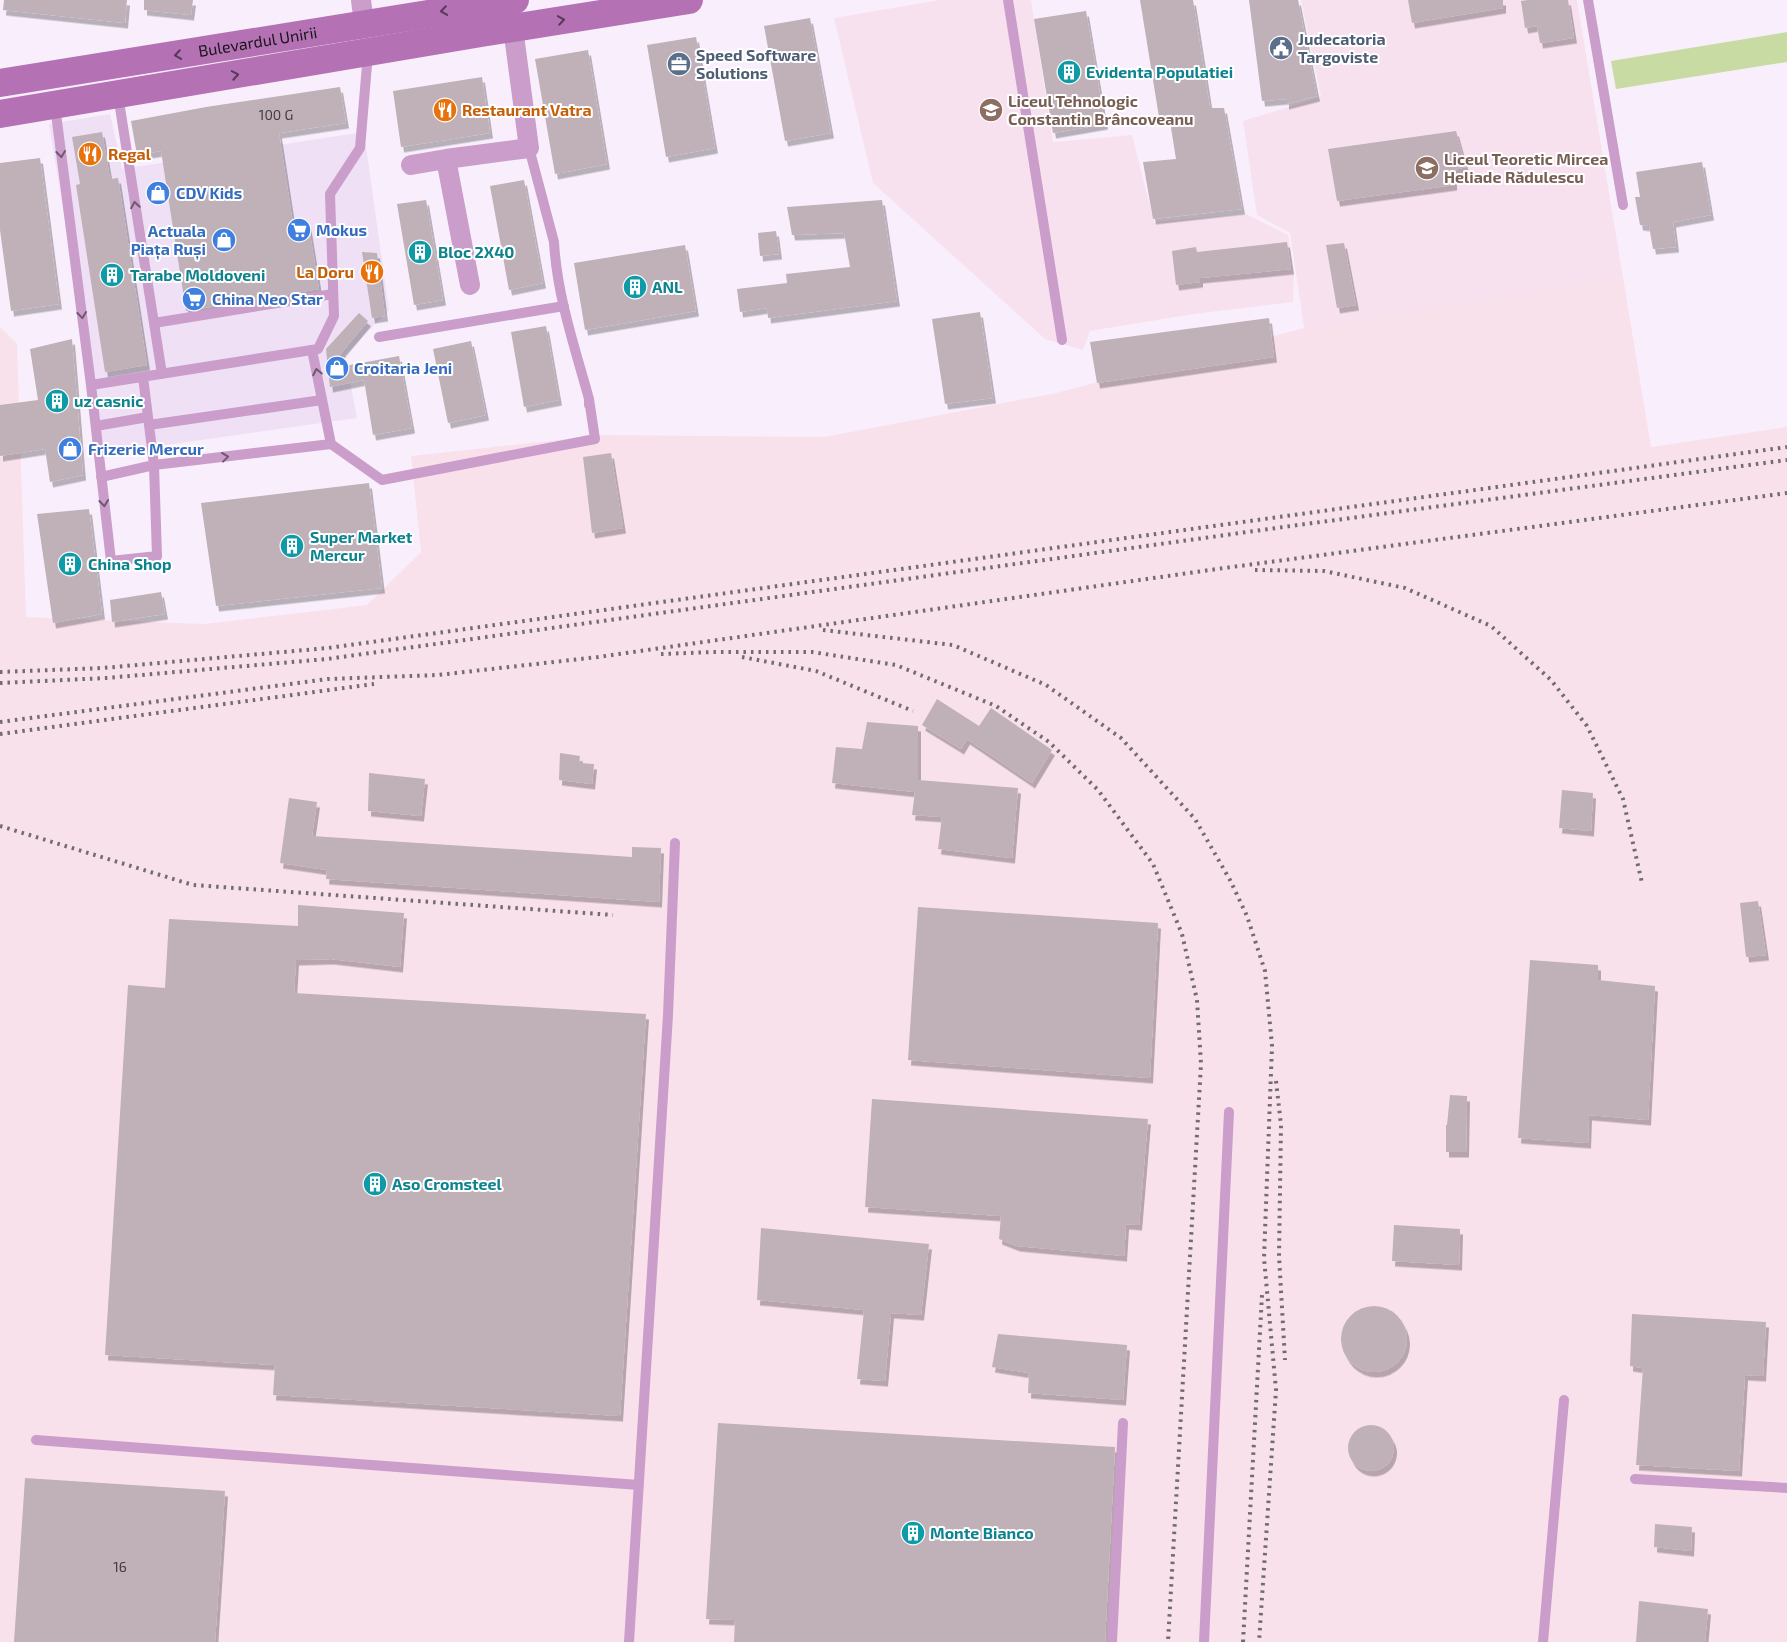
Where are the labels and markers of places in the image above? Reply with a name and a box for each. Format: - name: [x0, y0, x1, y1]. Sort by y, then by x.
- place label: Judecatoria Targoviste: [1298, 29, 1386, 66]
- public building icon: Judecatoria Targoviste: [1268, 35, 1294, 61]
- place label: Speed Software Solutions: [696, 45, 816, 82]
- office icon: Speed Software Solutions: [666, 51, 692, 77]
- building icon: Evidenta Populatiei: [1056, 59, 1082, 85]
- place label: Evidenta Populatiei: [1086, 62, 1233, 81]
- place label: Liceul Tehnologic Constantin Brâncoveanu: [1008, 91, 1194, 128]
- restaurant icon: Restaurant Vatra: [432, 97, 458, 123]
- school or university icon: Liceul Tehnologic Constantin Brâncoveanu: [978, 97, 1004, 123]
- place label: Restaurant Vatra: [462, 100, 592, 119]
- restaurant icon: Regal: [77, 141, 103, 167]
- place label: Regal: [108, 144, 152, 163]
- place label: Liceul Teoretic Mircea Heliade Rădulescu: [1444, 149, 1608, 186]
- school or university icon: Liceul Teoretic Mircea Heliade Rădulescu: [1414, 155, 1440, 181]
- shop icon: CDV Kids: [145, 180, 171, 206]
- place label: CDV Kids: [176, 183, 242, 202]
- supermarket icon: Mokus: [286, 217, 312, 243]
- place label: Mokus: [316, 220, 367, 239]
- place label: Actuala Piața Ruși: [131, 221, 206, 260]
- shop icon: Actuala Piața Ruși: [211, 227, 237, 253]
- building icon: Bloc 2X40: [407, 239, 433, 265]
- place label: Bloc 2X40: [438, 242, 514, 261]
- restaurant icon: La Doru: [359, 259, 385, 285]
- building icon: Tarabe Moldoveni: [99, 262, 125, 288]
- place label: La Doru: [296, 262, 354, 281]
- place label: Tarabe Moldoveni: [130, 265, 265, 284]
- building icon: ANL: [622, 274, 648, 300]
- place label: ANL: [652, 277, 683, 296]
- supermarket icon: China Neo Star: [181, 286, 207, 312]
- place label: China Neo Star: [212, 289, 323, 308]
- shop icon: Croitaria Jeni: [324, 355, 350, 381]
- place label: Croitaria Jeni: [354, 358, 452, 377]
- building icon: uz casnic: [44, 388, 70, 414]
- place label: uz casnic: [74, 391, 143, 410]
- shop icon: Frizerie Mercur: [57, 436, 83, 462]
- place label: Frizerie Mercur: [88, 439, 204, 458]
- place label: Super Market Mercur: [310, 527, 413, 564]
- building icon: Super Market Mercur: [279, 533, 305, 559]
- building icon: China Shop: [57, 551, 83, 577]
- place label: China Shop: [88, 554, 172, 573]
- building icon: Aso Cromsteel: [362, 1171, 388, 1197]
- place label: Aso Cromsteel: [392, 1174, 503, 1193]
- building icon: Monte Bianco: [900, 1520, 926, 1546]
- place label: Monte Bianco: [930, 1523, 1034, 1542]

